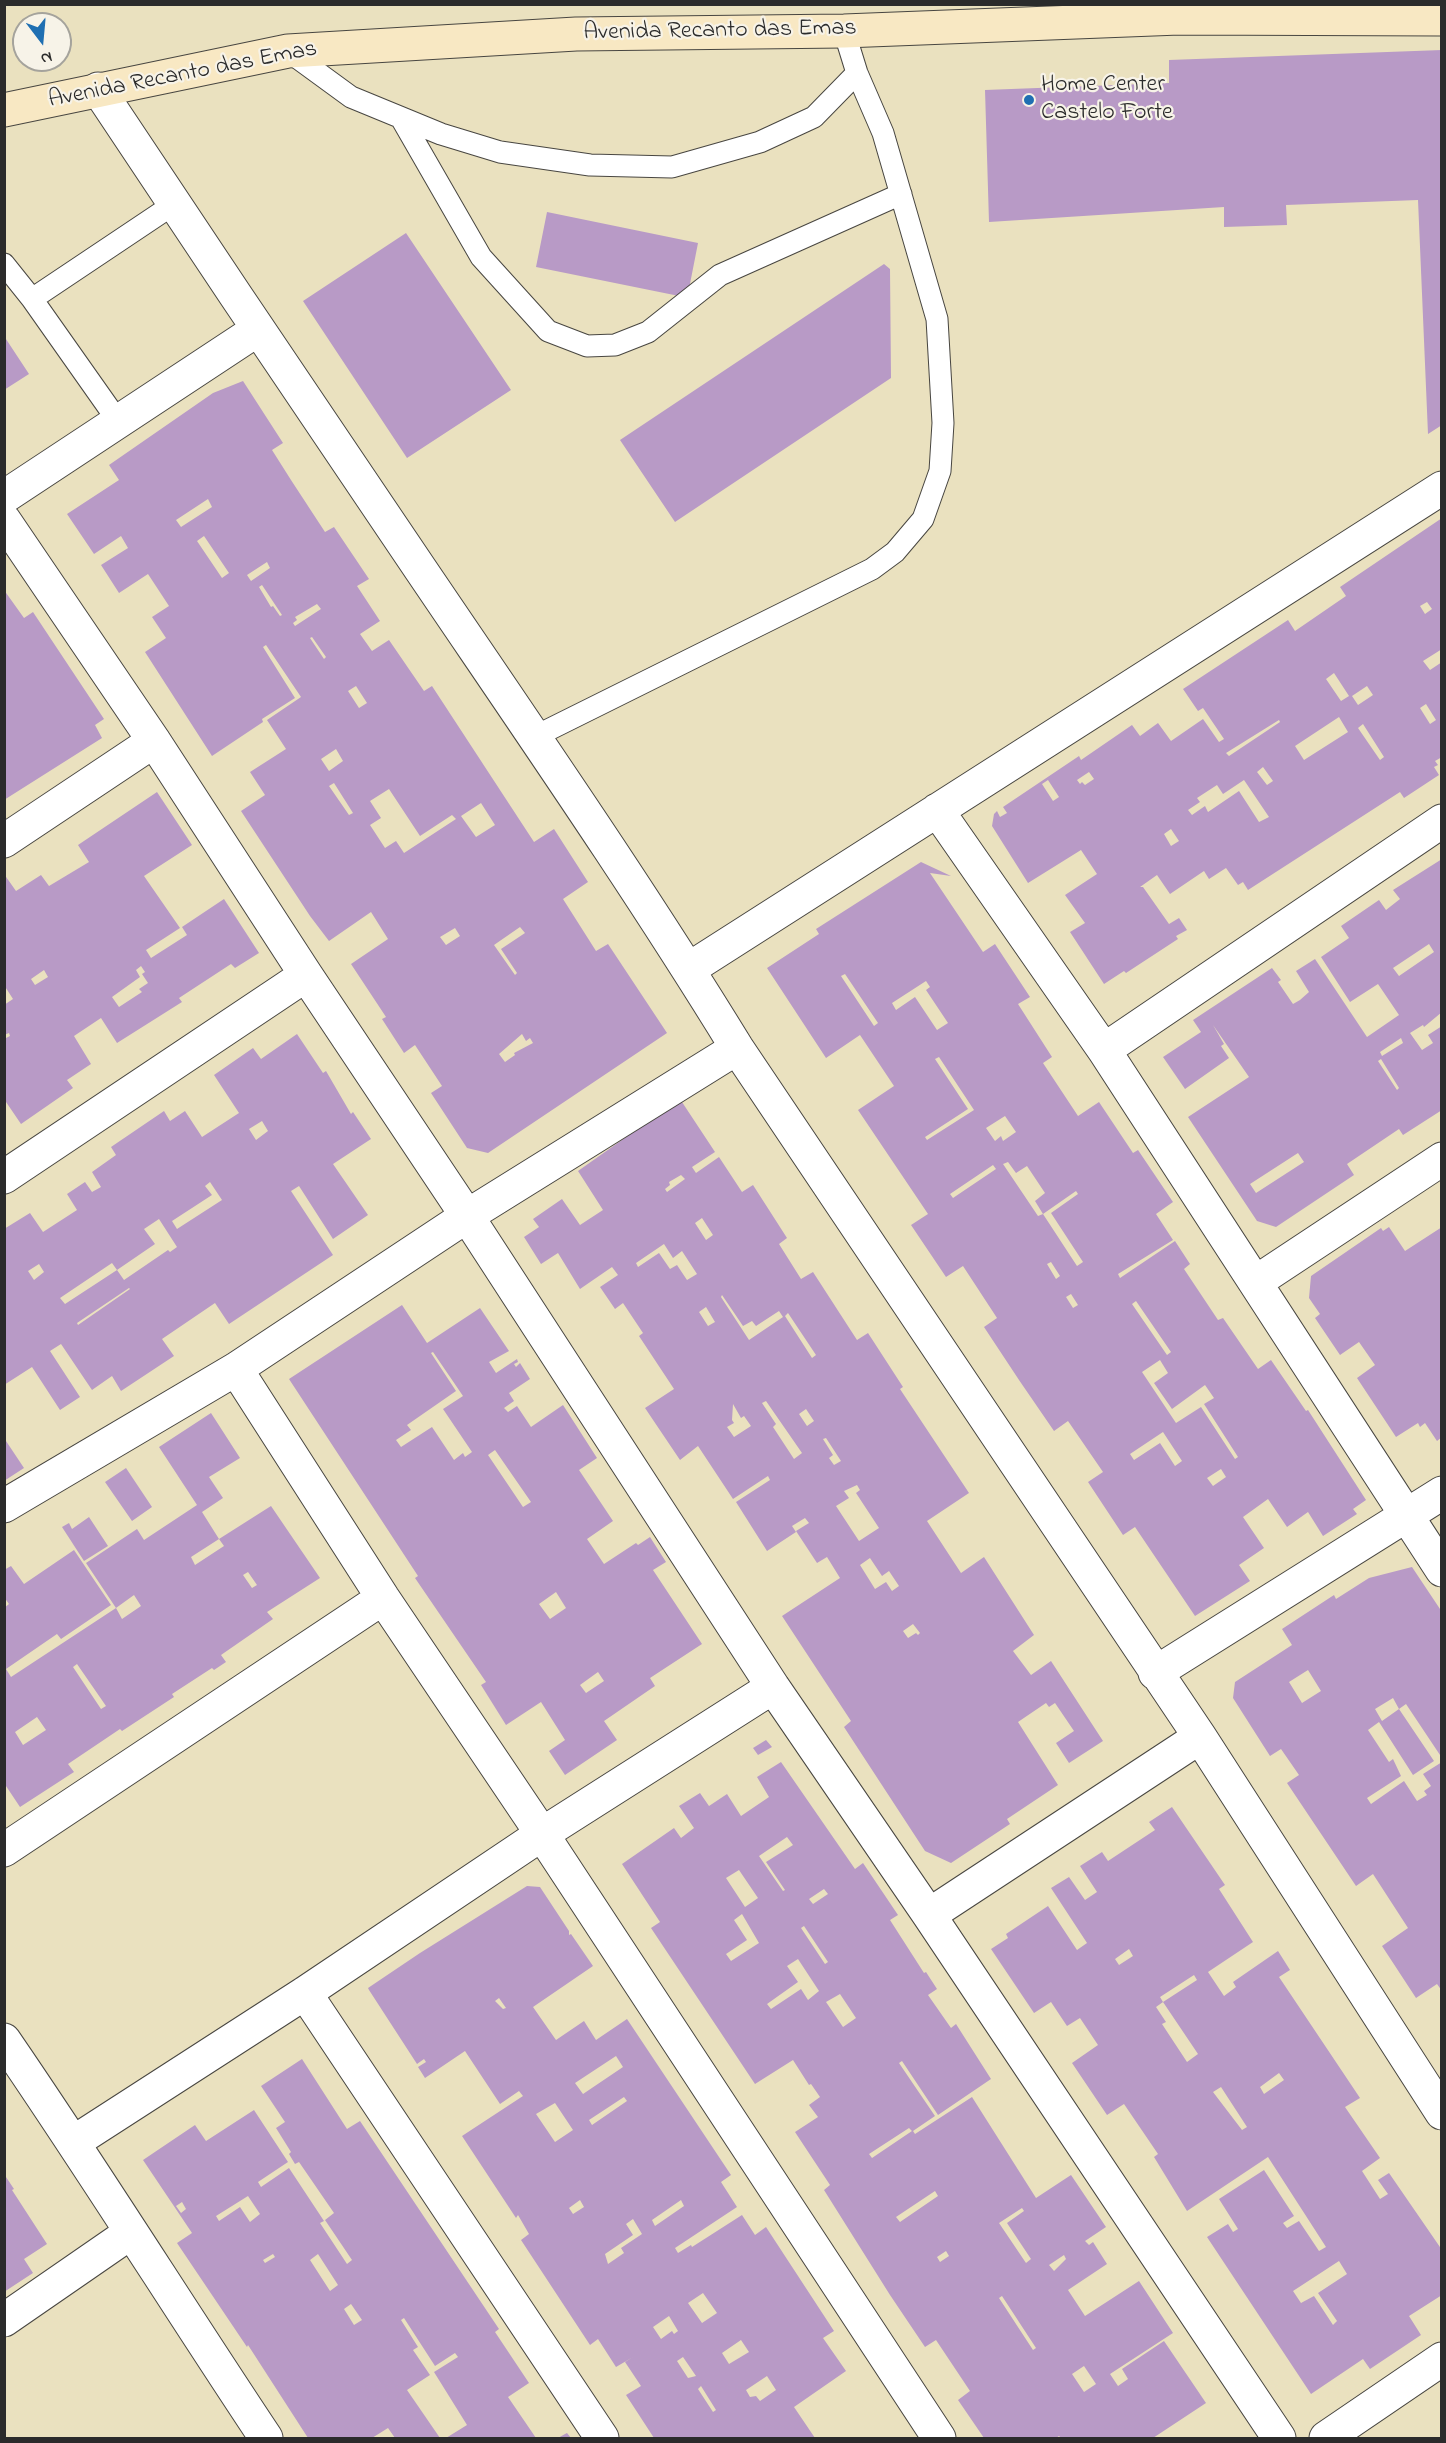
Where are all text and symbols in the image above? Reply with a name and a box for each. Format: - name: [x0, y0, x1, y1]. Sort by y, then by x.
- north arrow: [12, 12, 72, 72]
- street label: Avenida Recanto das Emas: [583, 15, 857, 49]
- street label: Avenida Recanto das Emas: [46, 36, 320, 116]
- text: N: [38, 44, 55, 70]
- place label: Home Center Castelo Forte: [1041, 72, 1173, 128]
- marker: Home Center Castelo Forte: [1022, 93, 1036, 107]

